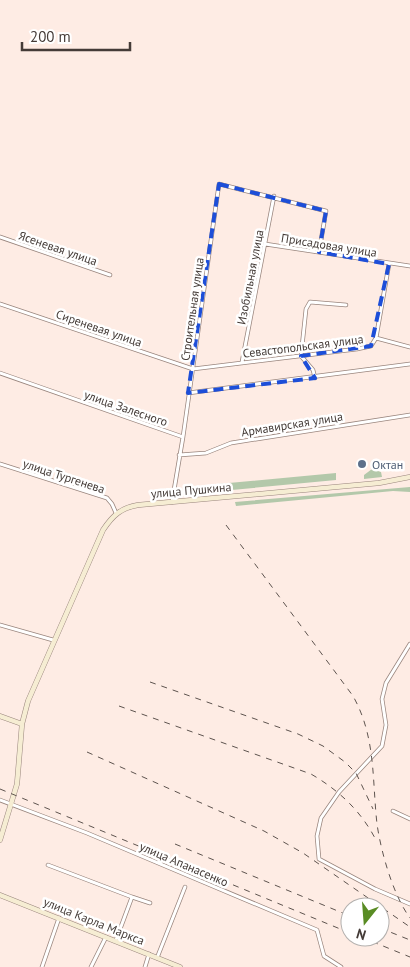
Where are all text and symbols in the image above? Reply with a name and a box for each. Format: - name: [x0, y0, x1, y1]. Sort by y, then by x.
- scale bar: [22, 20, 130, 52]
- text: 200 m: [30, 27, 71, 46]
- street label: Ясеневая улица: [17, 228, 99, 268]
- street label: Изобильная улица: [233, 228, 267, 326]
- street label: Присадовая улица: [280, 230, 378, 260]
- street label: Строительная улица: [177, 256, 207, 362]
- street label: Сиреневая улица: [54, 306, 144, 350]
- street label: Севастопольская улица: [242, 331, 364, 361]
- street label: улица Залесного: [82, 387, 170, 429]
- street label: Армавирская улица: [240, 409, 344, 439]
- street label: улица Тургенева: [21, 456, 107, 496]
- place label: Октан: [372, 457, 403, 472]
- marker: Октан: [356, 458, 368, 470]
- street label: улица Пушкина: [150, 479, 232, 501]
- street label: улица Апанасенко: [137, 839, 231, 889]
- street label: улица Карла Маркса: [41, 894, 147, 948]
- north arrow: [340, 897, 390, 947]
- text: N: [354, 924, 368, 944]

